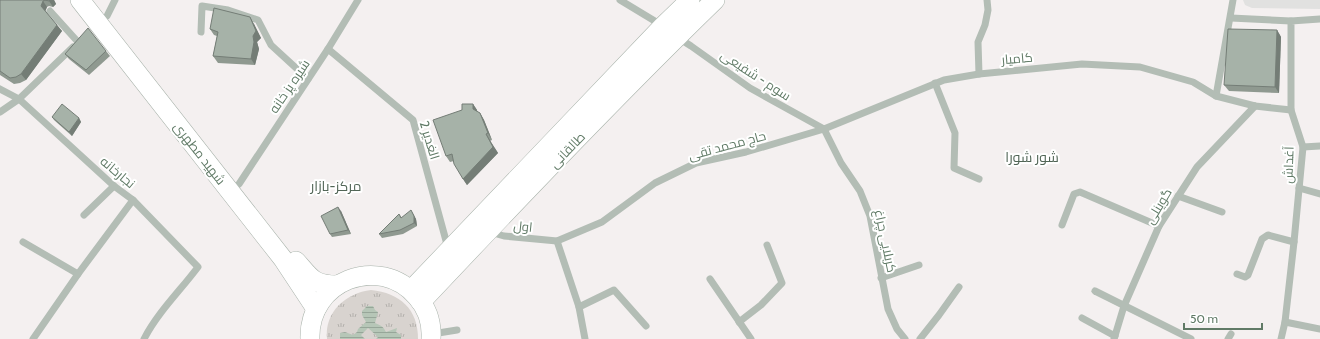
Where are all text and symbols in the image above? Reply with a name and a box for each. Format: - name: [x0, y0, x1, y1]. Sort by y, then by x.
- street label: سوم - شفیعی: [717, 46, 794, 105]
- street label: کامیار: [1000, 49, 1033, 67]
- street label: شیره پز خانه: [265, 56, 314, 117]
- street label: شهید مطهری: [171, 118, 229, 188]
- street label: 2 الغدیر: [417, 119, 443, 161]
- street label: حاج محمد تقی: [686, 127, 768, 164]
- street label: طالقانی: [546, 129, 588, 171]
- street label: آغداش: [1279, 146, 1297, 184]
- district label: شور شورا: [1005, 148, 1059, 166]
- street label: نجارخانه: [97, 153, 139, 191]
- district label: مرکز-بازار: [309, 177, 362, 195]
- street label: گوینلی: [1141, 185, 1175, 227]
- street label: کربلایی چراغ: [870, 208, 900, 274]
- street label: اول: [512, 217, 533, 236]
- scale bar: [1184, 305, 1262, 331]
- text: 50 m: [1190, 311, 1218, 326]

